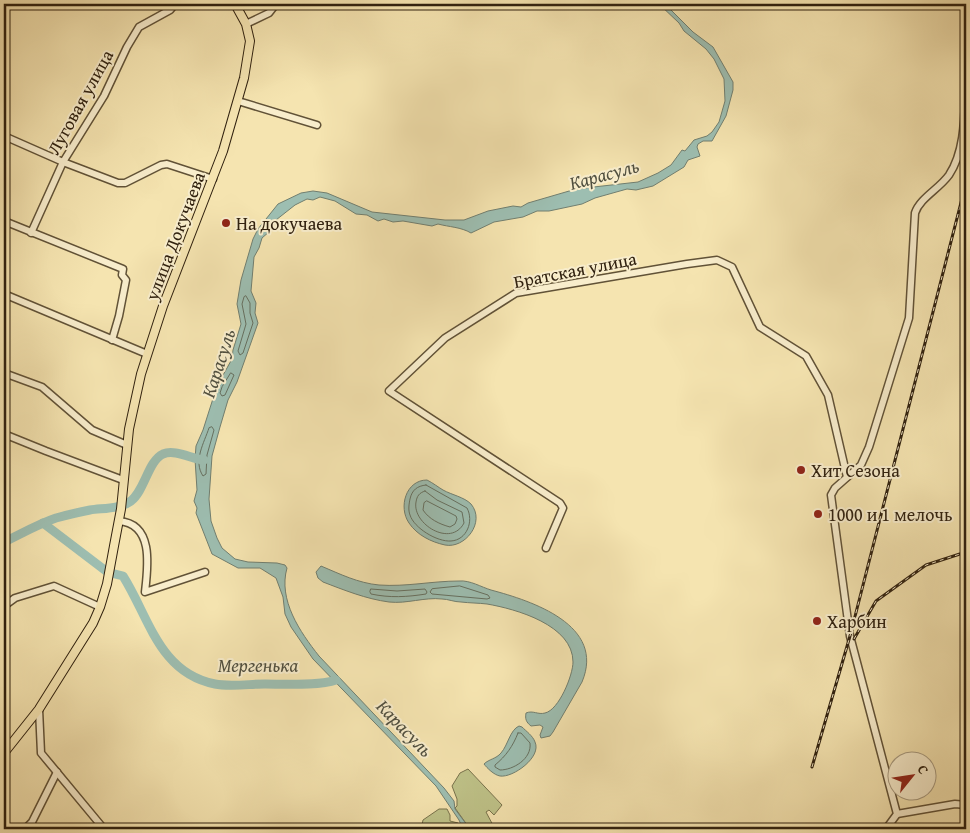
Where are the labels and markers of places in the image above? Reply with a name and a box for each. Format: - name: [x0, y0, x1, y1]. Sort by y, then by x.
- place label: На докучаева: [236, 210, 342, 237]
- marker: На докучаева: [220, 217, 232, 229]
- place label: Хит Сезона: [811, 457, 900, 484]
- marker: Хит Сезона: [795, 464, 807, 476]
- place label: 1000 и 1 мелочь: [828, 501, 952, 528]
- marker: 1000 и 1 мелочь: [812, 508, 824, 520]
- place label: Харбин: [827, 608, 887, 635]
- marker: Харбин: [811, 615, 823, 627]

